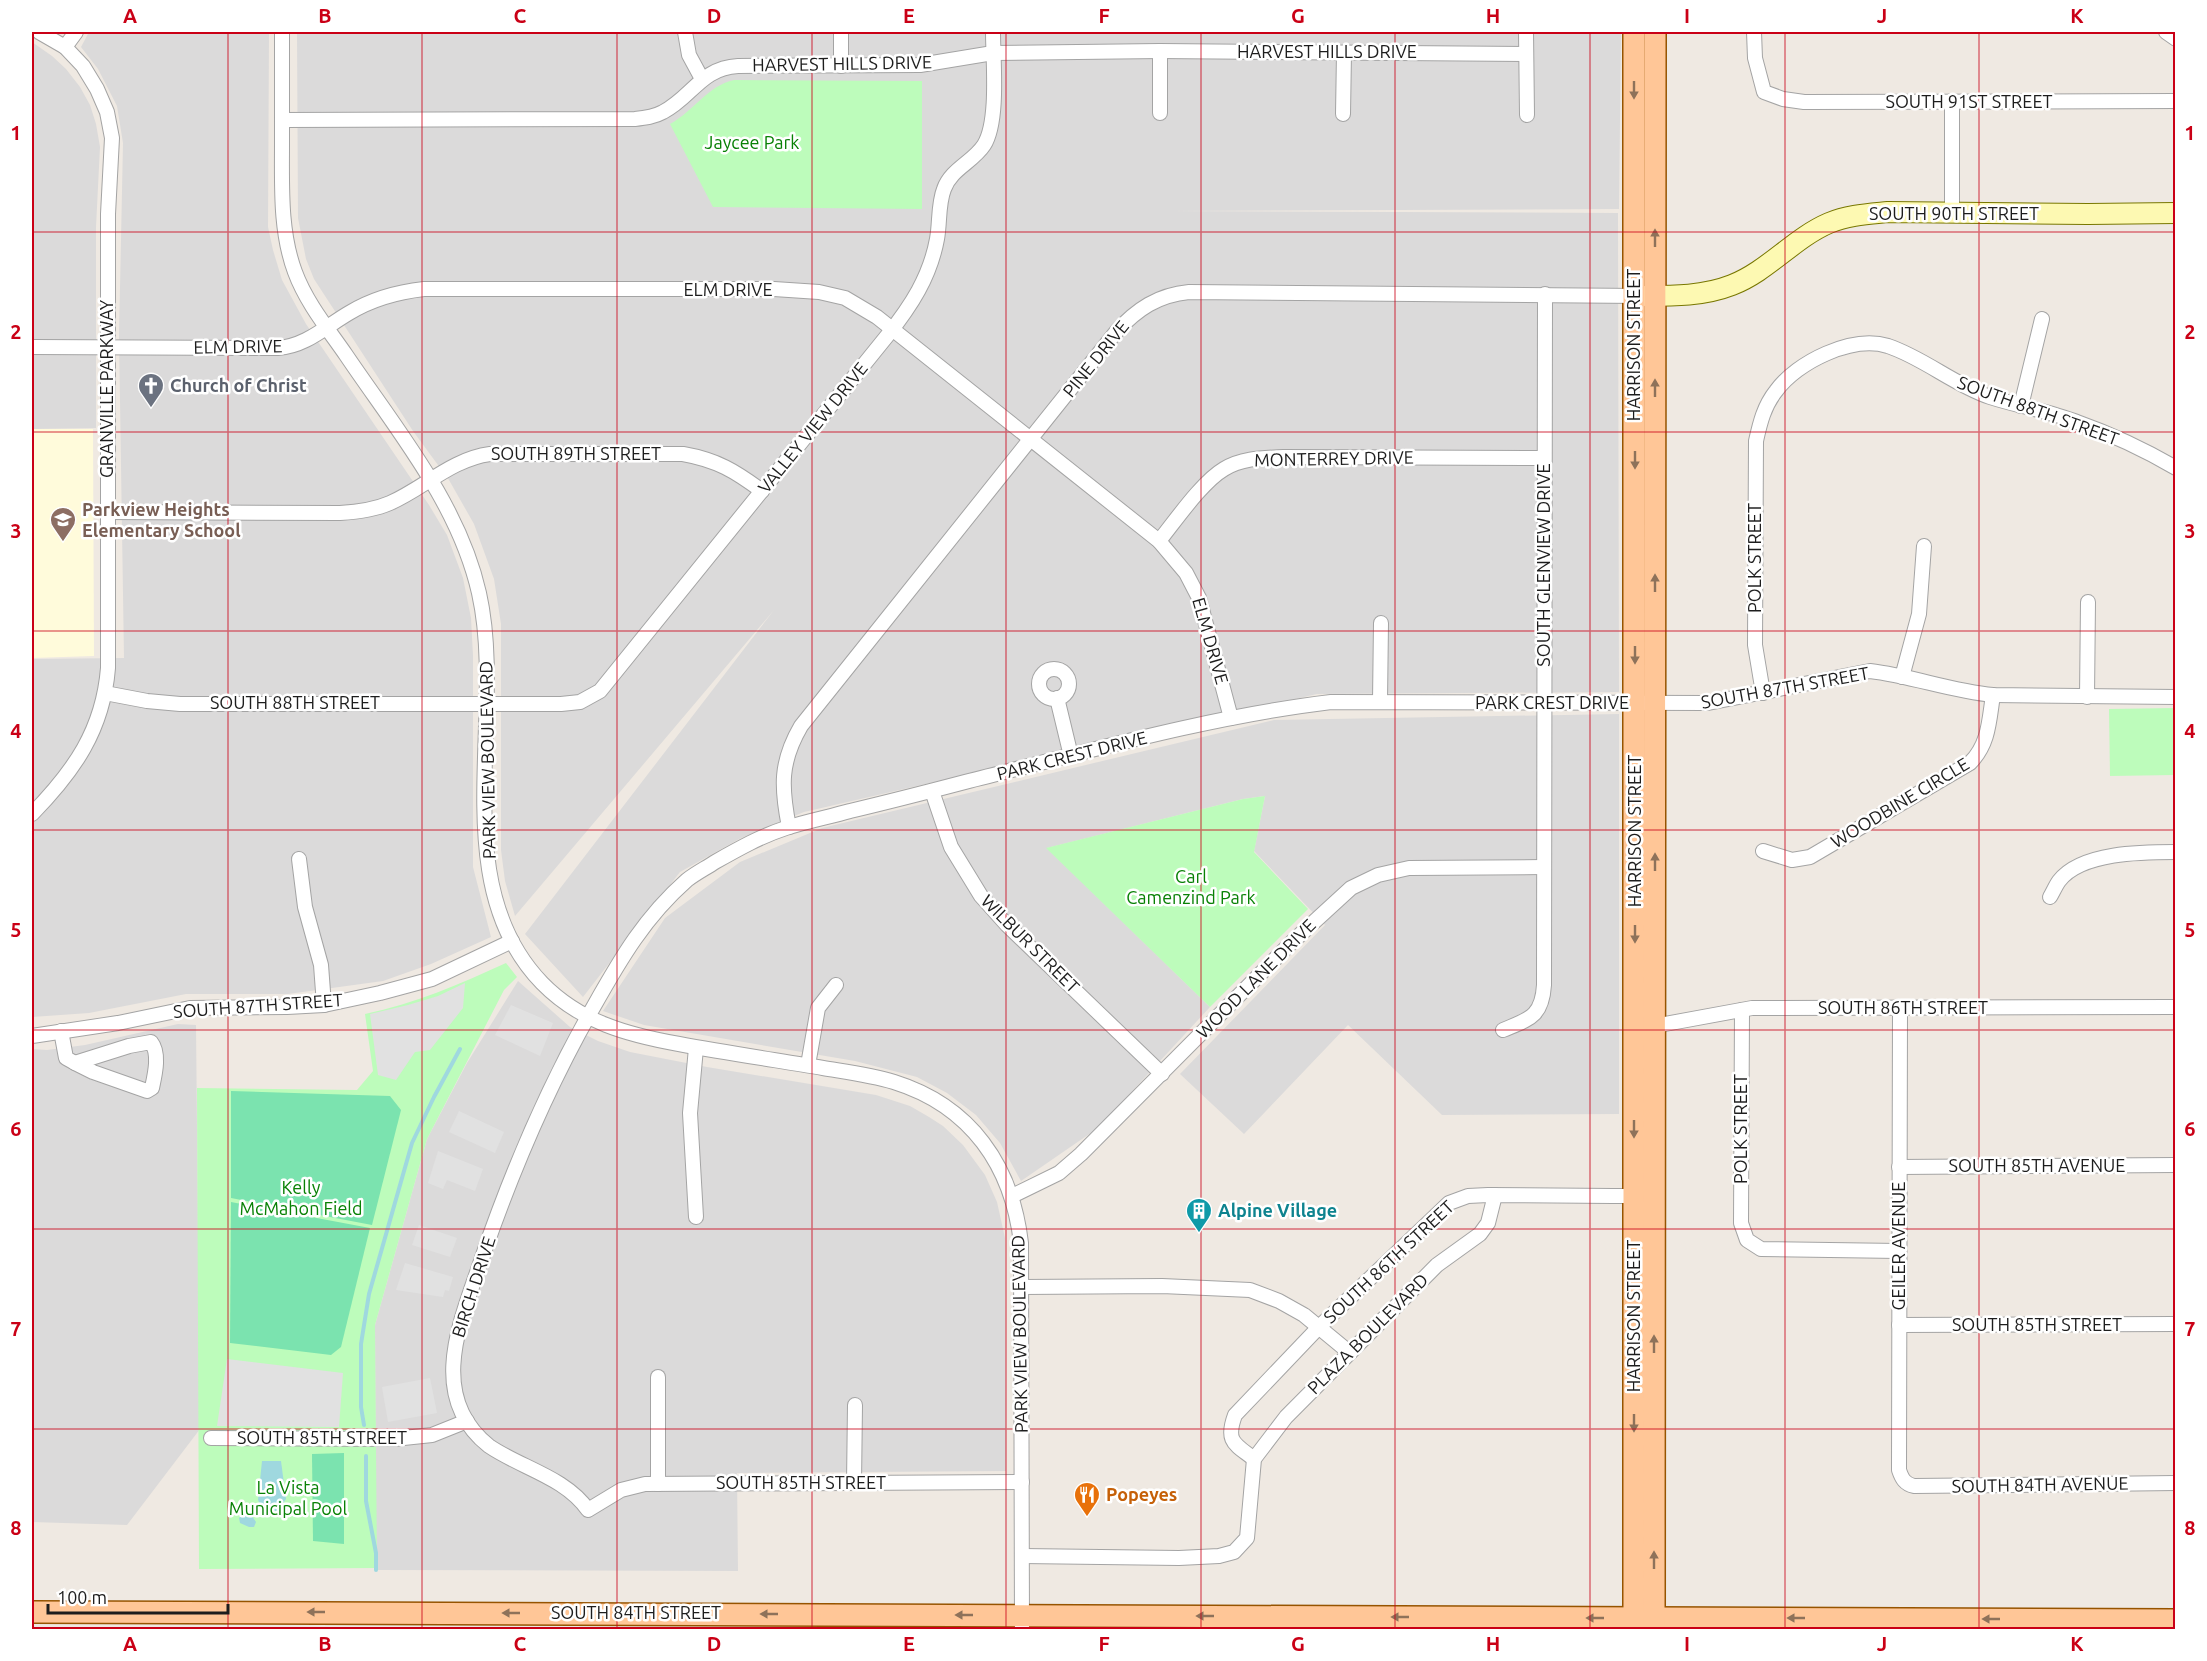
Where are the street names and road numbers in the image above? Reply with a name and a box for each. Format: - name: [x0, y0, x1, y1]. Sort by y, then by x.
- street label: HARVEST HILLS DRIVE: [1237, 41, 1417, 61]
- street label: HARVEST HILLS DRIVE: [752, 51, 932, 75]
- street label: SOUTH 91ST STREET: [1885, 91, 2053, 111]
- street label: SOUTH 90TH STREET: [1869, 203, 2039, 223]
- street label: HARRISON STREET: [1623, 269, 1643, 421]
- street label: ELM DRIVE: [683, 279, 773, 299]
- street label: GRANVILLE PARKWAY: [96, 299, 116, 478]
- street label: PINE DRIVE: [1058, 316, 1132, 401]
- street label: ELM DRIVE: [193, 335, 283, 357]
- street label: VALLEY VIEW DRIVE: [753, 358, 871, 497]
- street label: SOUTH 88TH STREET: [1955, 372, 2122, 449]
- street label: SOUTH 89TH STREET: [491, 443, 661, 463]
- street label: MONTERREY DRIVE: [1254, 447, 1414, 469]
- street label: SOUTH GLENVIEW DRIVE: [1533, 463, 1553, 667]
- street label: POLK STREET: [1744, 503, 1764, 613]
- street label: ELM DRIVE: [1189, 595, 1233, 686]
- street label: PARK VIEW BOULEVARD: [475, 661, 499, 859]
- street label: SOUTH 87TH STREET: [1699, 662, 1870, 712]
- street label: SOUTH 88TH STREET: [210, 692, 380, 712]
- street label: PARK CREST DRIVE: [1475, 692, 1629, 712]
- street label: PARK CREST DRIVE: [995, 727, 1149, 783]
- street label: WOODBINE CIRCLE: [1827, 753, 1972, 851]
- street label: HARRISON STREET: [1624, 755, 1644, 907]
- street label: WILBUR STREET: [978, 890, 1084, 996]
- street label: WOOD LANE DRIVE: [1192, 915, 1319, 1042]
- street label: SOUTH 87TH STREET: [172, 989, 344, 1021]
- street label: SOUTH 86TH STREET: [1818, 997, 1988, 1017]
- street label: POLK STREET: [1730, 1074, 1750, 1184]
- street label: SOUTH 85TH AVENUE: [1949, 1155, 2125, 1175]
- street label: GEILER AVENUE: [1888, 1182, 1908, 1310]
- street label: SOUTH 86TH STREET: [1319, 1196, 1457, 1327]
- street label: BIRCH DRIVE: [447, 1234, 499, 1340]
- street label: PARK VIEW BOULEVARD: [1007, 1235, 1031, 1433]
- street label: HARRISON STREET: [1623, 1240, 1643, 1392]
- street label: PLAZA BOULEVARD: [1303, 1269, 1432, 1398]
- street label: SOUTH 85TH STREET: [1952, 1314, 2122, 1334]
- street label: SOUTH 85TH STREET: [237, 1427, 407, 1447]
- street label: SOUTH 85TH STREET: [716, 1472, 886, 1492]
- street label: SOUTH 84TH AVENUE: [1951, 1472, 2129, 1496]
- street label: SOUTH 84TH STREET: [551, 1602, 721, 1622]

